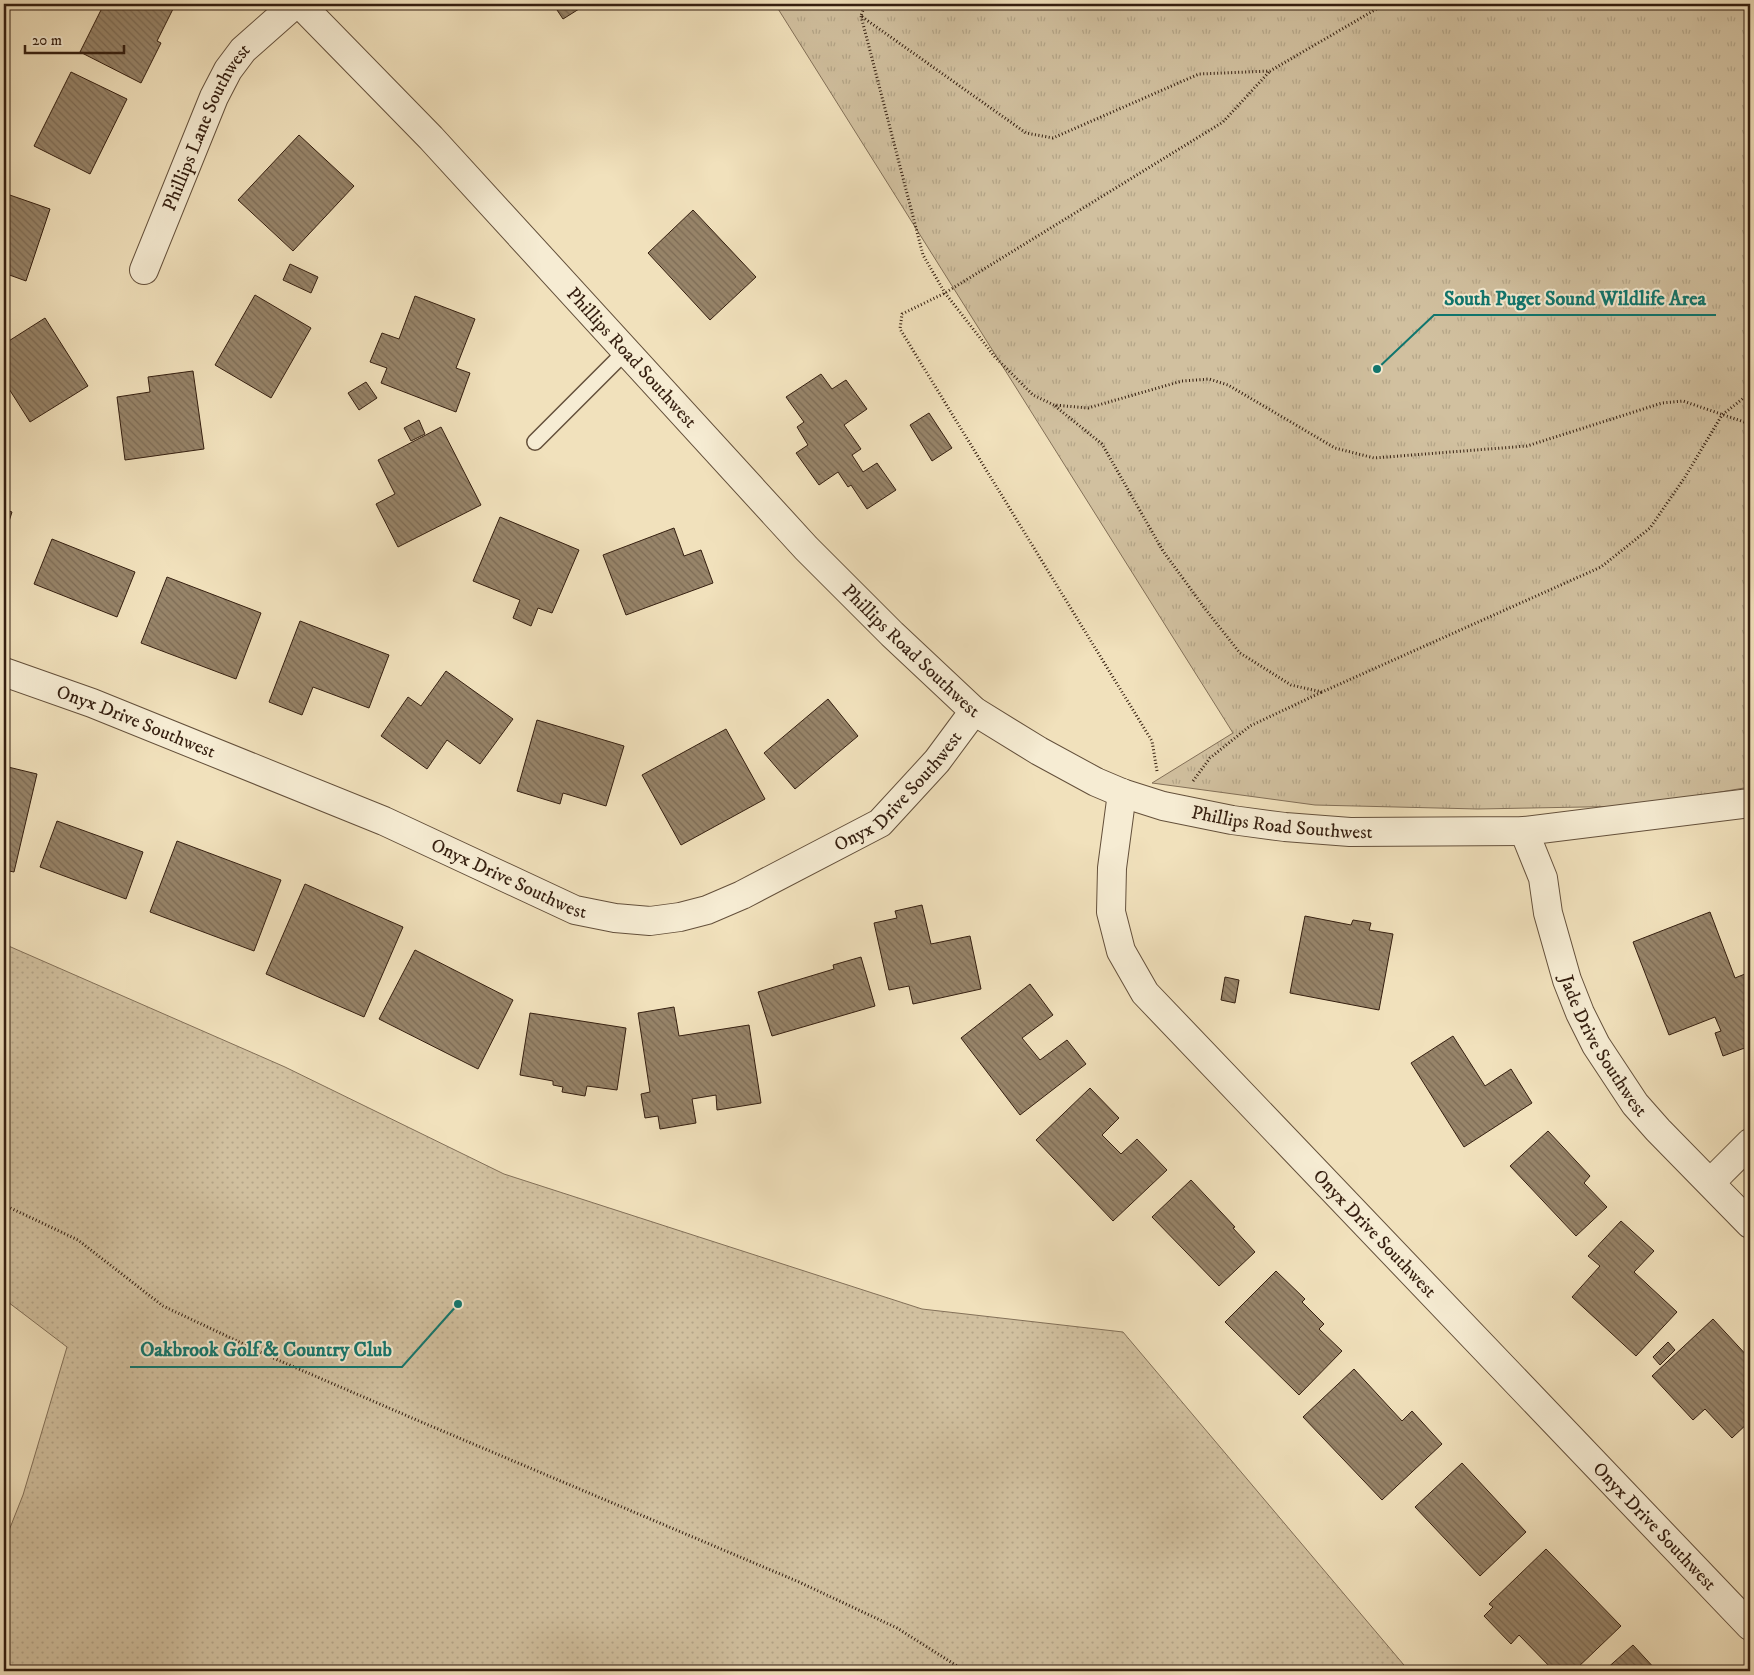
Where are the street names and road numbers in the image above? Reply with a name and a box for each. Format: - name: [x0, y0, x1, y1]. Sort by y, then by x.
- street label: Phillips Lane Southwest: [158, 38, 255, 214]
- street label: Phillips Road Southwest: [562, 283, 702, 433]
- street label: Phillips Road Southwest: [837, 579, 984, 723]
- street label: Onyx Drive Southwest: [53, 680, 219, 763]
- street label: Onyx Drive Southwest: [830, 726, 967, 856]
- street label: Phillips Road Southwest: [1189, 801, 1373, 844]
- street label: Onyx Drive Southwest: [427, 833, 589, 924]
- street label: Jade Drive Southwest: [1554, 970, 1652, 1122]
- street label: Onyx Drive Southwest: [1308, 1164, 1442, 1303]
- street label: Onyx Drive Southwest: [1588, 1457, 1721, 1595]

